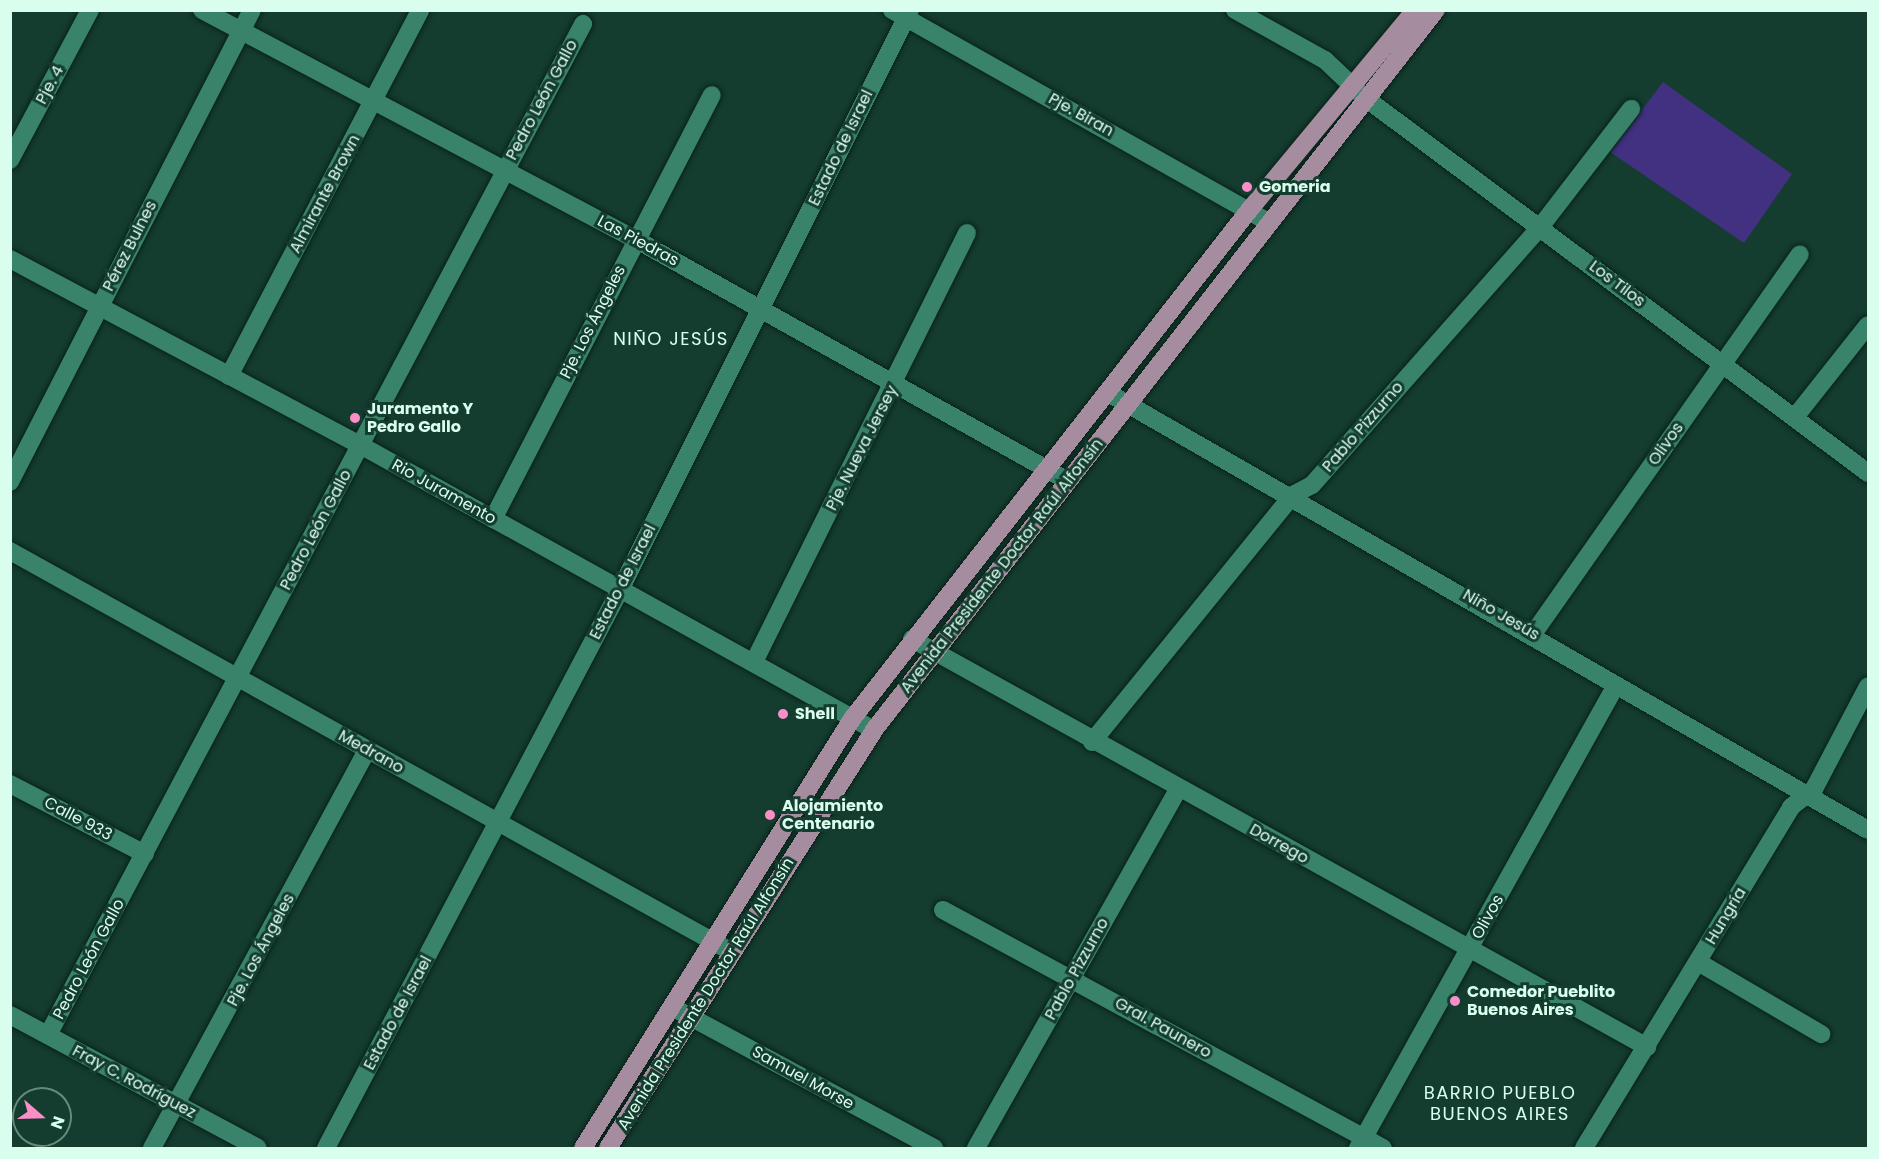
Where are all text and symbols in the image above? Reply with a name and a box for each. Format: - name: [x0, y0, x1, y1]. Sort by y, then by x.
- street label: Pedro León Gallo: [502, 37, 582, 163]
- street label: Pje. 4: [32, 62, 68, 108]
- street label: Estado de Israel: [805, 87, 877, 209]
- street label: Pje. Biran: [1045, 89, 1117, 141]
- street label: Almirante Brown: [286, 131, 364, 257]
- place label: Gomeria: [1259, 177, 1331, 197]
- marker: Gomeria: [1240, 180, 1254, 194]
- street label: Pérez Bulnes: [99, 197, 161, 295]
- street label: Las Piedras: [594, 212, 682, 270]
- street label: Los Tilos: [1585, 257, 1649, 311]
- street label: Pje. Los Ángeles: [556, 262, 630, 382]
- district label: NIÑO JESÚS: [613, 328, 729, 350]
- street label: Pablo Pizzurno: [1318, 378, 1408, 476]
- street label: Pje. Nueva Jersey: [822, 382, 902, 514]
- place label: Juramento Y Pedro Gallo: [367, 399, 473, 437]
- marker: Juramento Y Pedro Gallo: [348, 411, 362, 425]
- street label: Olivos: [1644, 419, 1688, 469]
- street label: Avenida Presidente Doctor Raúl Alfonsín: [897, 435, 1107, 697]
- street label: Rio Juramento: [388, 455, 500, 529]
- street label: Pedro León Gallo: [276, 467, 356, 593]
- street label: Estado de Israel: [586, 521, 660, 643]
- street label: Niño Jesús: [1459, 585, 1543, 645]
- place label: Shell: [795, 704, 835, 724]
- marker: Shell: [776, 707, 790, 721]
- street label: Medrano: [335, 726, 407, 778]
- street label: Calle 933: [41, 793, 115, 845]
- place label: Alojamiento Centenario: [782, 796, 883, 834]
- marker: Alojamiento Centenario: [763, 808, 777, 822]
- street label: Dorrego: [1246, 820, 1312, 868]
- street label: Avenida Presidente Doctor Raúl Alfonsín: [614, 854, 798, 1134]
- street label: Hungría: [1702, 884, 1750, 948]
- street label: Pje. Los Ángeles: [223, 891, 299, 1009]
- street label: Olivos: [1468, 891, 1508, 943]
- street label: Pedro León Gallo: [49, 896, 129, 1022]
- street label: Pablo Pizzurno: [1041, 915, 1113, 1023]
- street label: Estado de Israel: [360, 953, 436, 1073]
- place label: Comedor Pueblito Buenos Aires: [1467, 982, 1615, 1020]
- street label: Gral. Paunero: [1111, 994, 1215, 1062]
- marker: Comedor Pueblito Buenos Aires: [1448, 994, 1462, 1008]
- street label: Fray C. Rodríguez: [69, 1041, 199, 1123]
- street label: Samuel Morse: [749, 1042, 857, 1114]
- district label: BARRIO PUEBLO BUENOS AIRES: [1424, 1083, 1576, 1126]
- north arrow: [12, 1087, 72, 1147]
- text: N: [45, 1113, 70, 1132]

